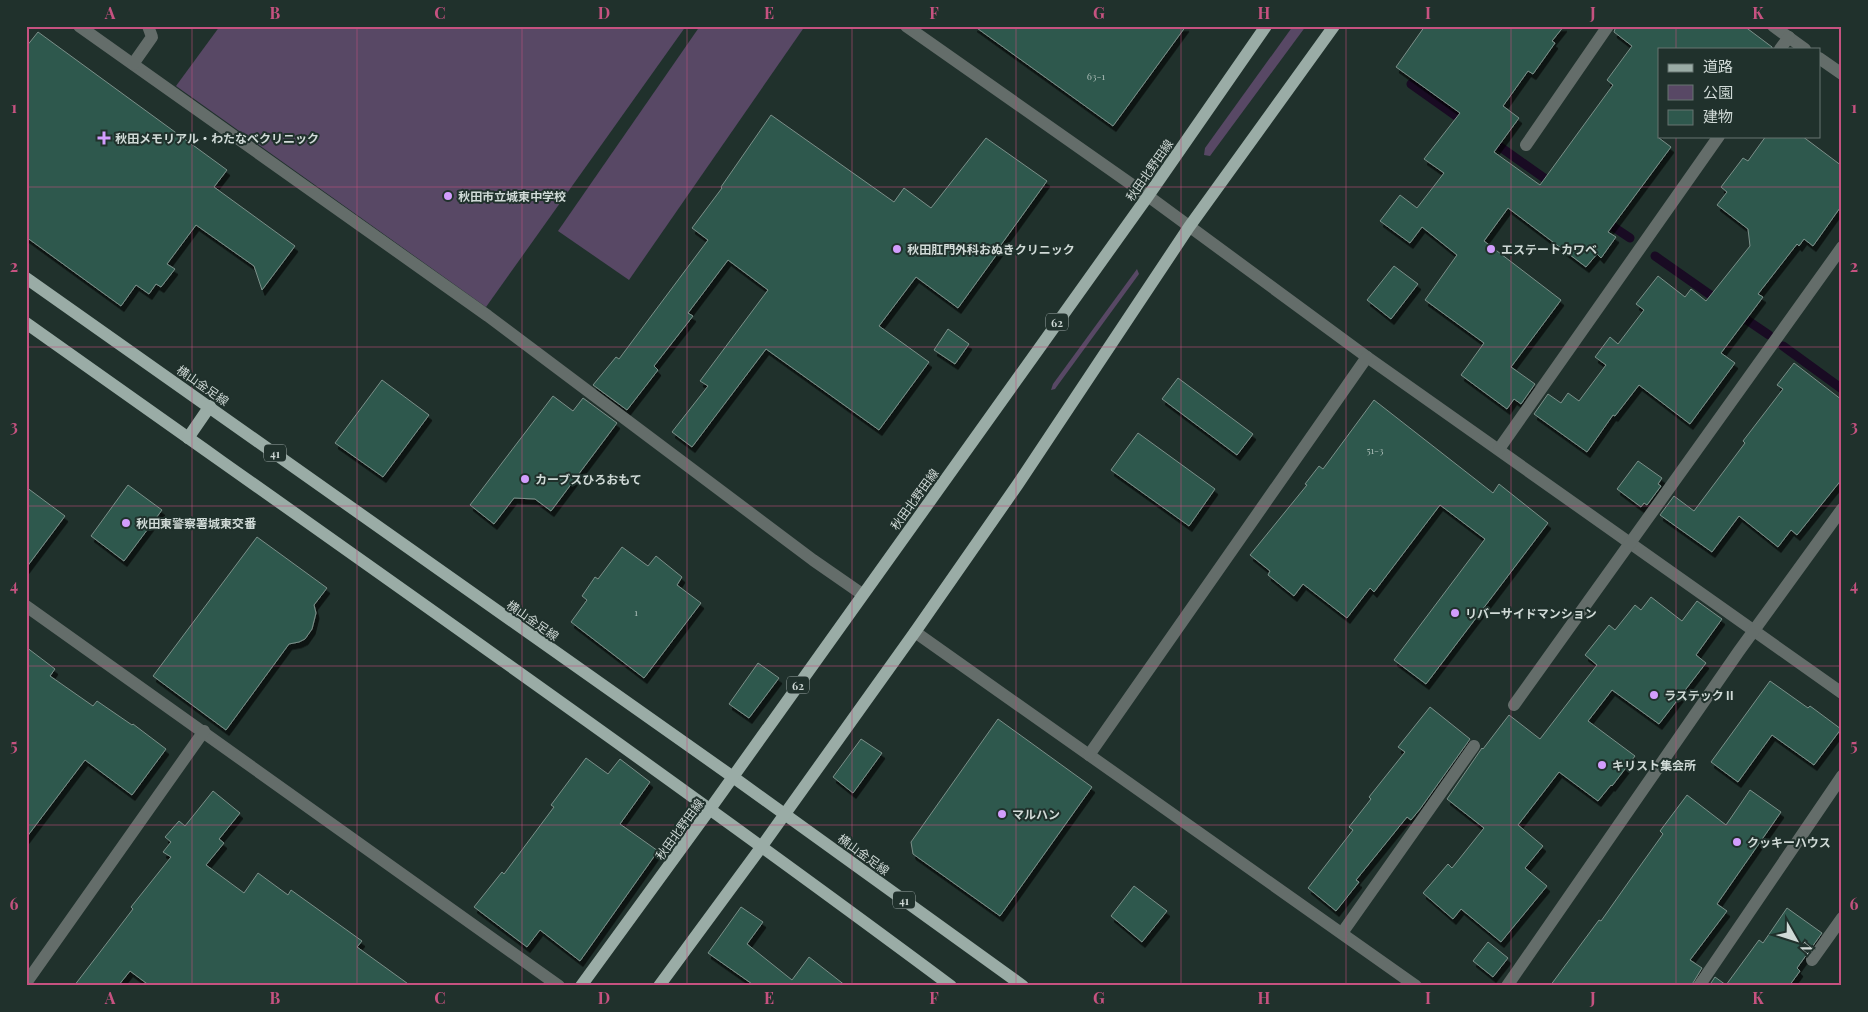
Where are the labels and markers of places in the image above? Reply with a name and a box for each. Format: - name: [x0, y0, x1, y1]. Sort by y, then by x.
- place label: 秋田メモリアル・わたなべクリニック: [115, 130, 319, 146]
- marker: 秋田メモリアル・わたなべクリニック: [97, 131, 111, 145]
- place label: 秋田市立城東中学校: [458, 188, 566, 204]
- marker: 秋田市立城東中学校: [442, 190, 454, 202]
- place label: 秋田肛門外科おぬきクリニック: [907, 241, 1075, 257]
- place label: エステートカワベ: [1501, 241, 1597, 257]
- marker: 秋田肛門外科おぬきクリニック: [891, 243, 903, 255]
- marker: エステートカワベ: [1485, 243, 1497, 255]
- place label: カーブスひろおもて: [535, 471, 642, 487]
- marker: カーブスひろおもて: [519, 473, 531, 485]
- place label: 秋田東警察署城東交番: [136, 515, 257, 531]
- marker: 秋田東警察署城東交番: [120, 517, 132, 529]
- place label: リバーサイドマンション: [1465, 605, 1597, 621]
- marker: リバーサイドマンション: [1449, 607, 1461, 619]
- place label: ラステックⅡ: [1664, 687, 1736, 703]
- marker: ラステックⅡ: [1648, 689, 1660, 701]
- place label: キリスト集会所: [1612, 757, 1696, 773]
- marker: キリスト集会所: [1596, 759, 1608, 771]
- place label: マルハン: [1012, 806, 1060, 822]
- marker: マルハン: [996, 808, 1008, 820]
- place label: クッキーハウス: [1747, 834, 1831, 850]
- marker: クッキーハウス: [1731, 836, 1743, 848]

